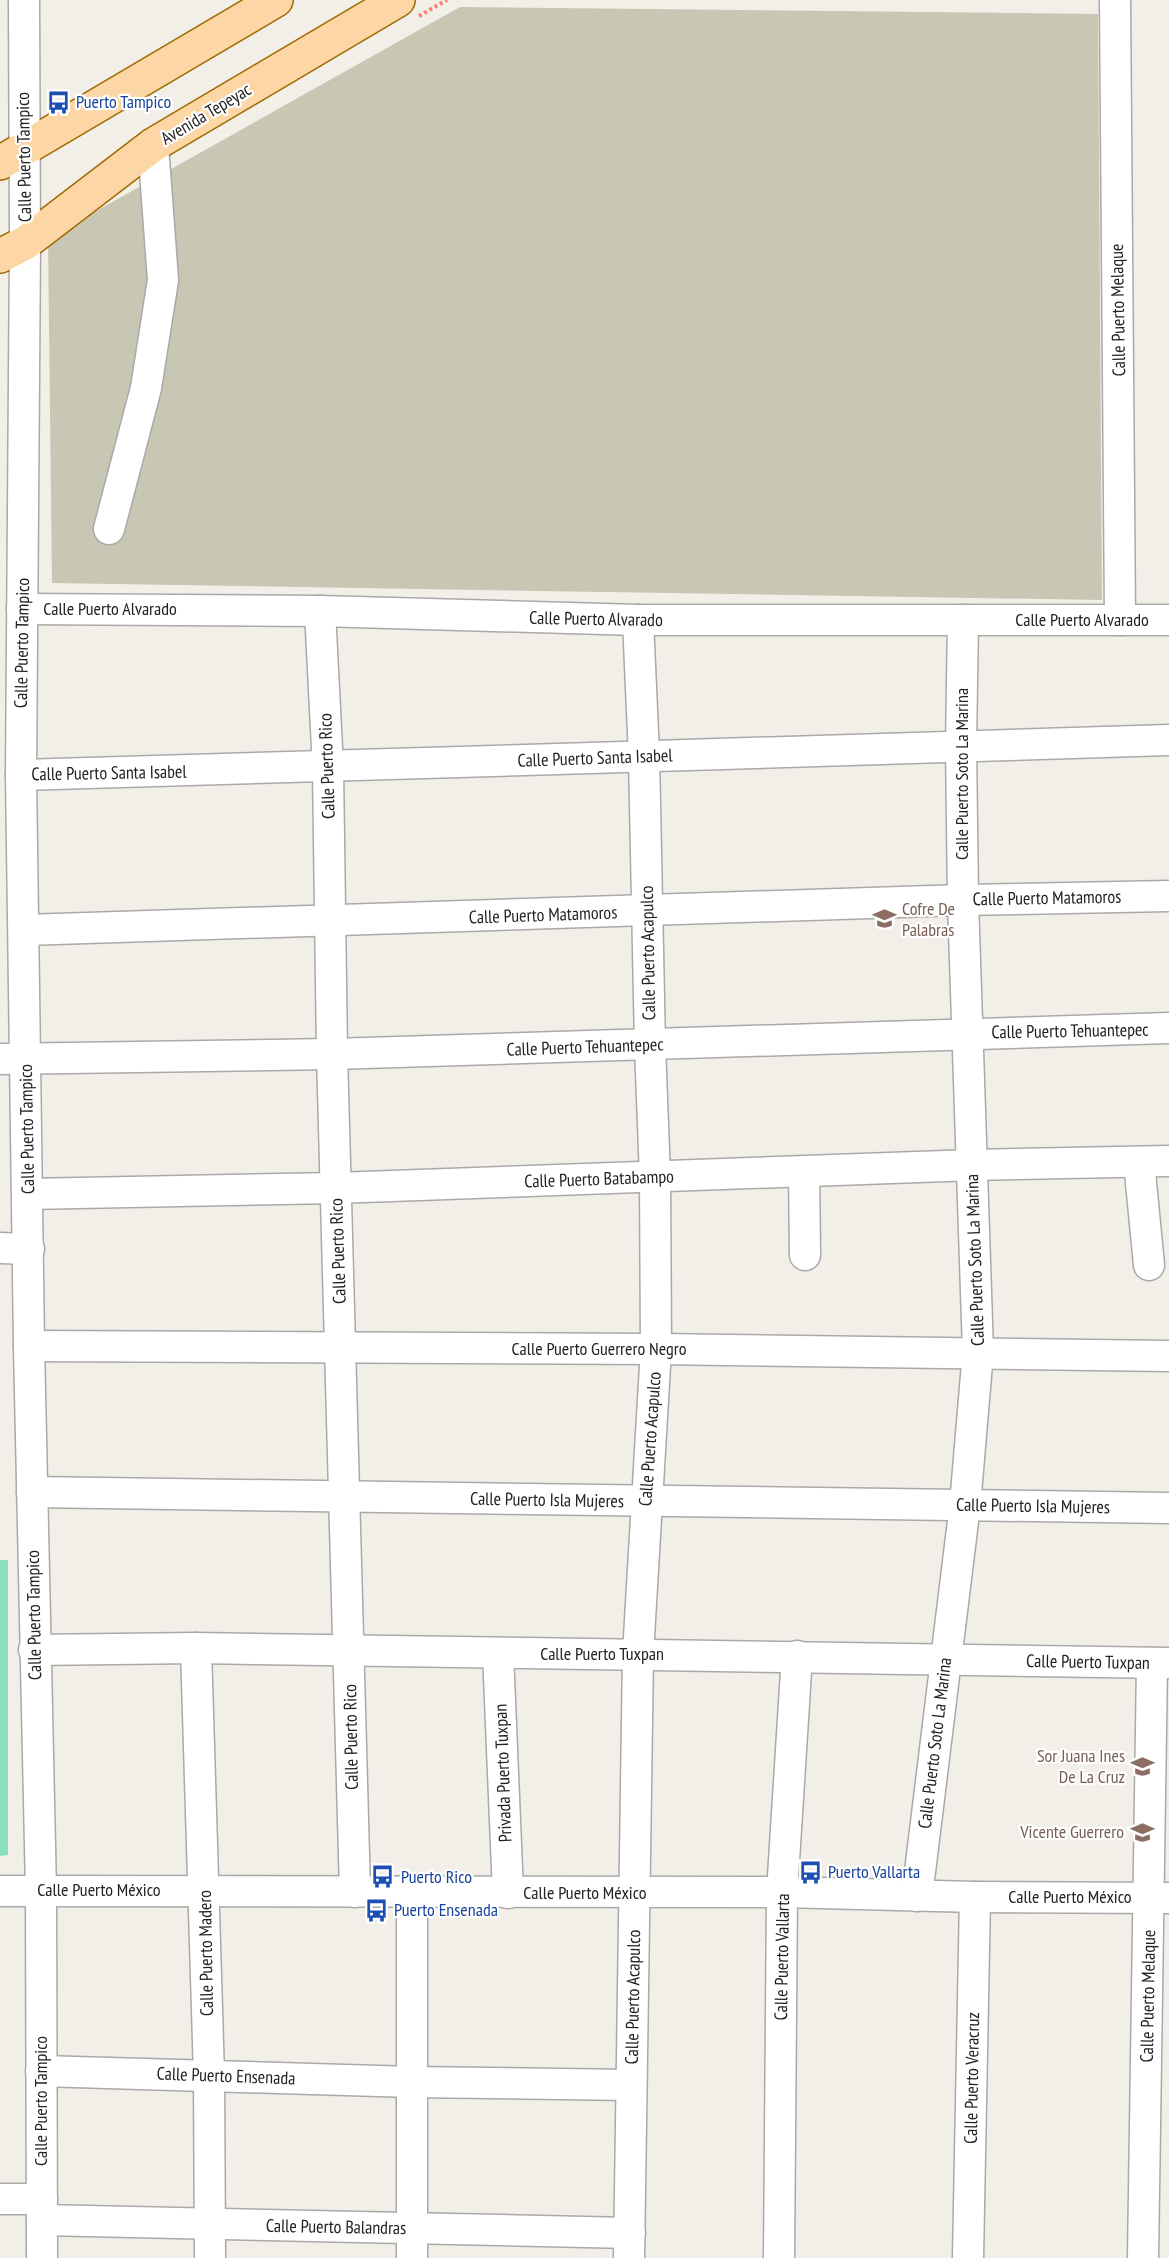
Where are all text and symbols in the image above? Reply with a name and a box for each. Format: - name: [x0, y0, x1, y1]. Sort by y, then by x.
- street label: Avenida Tepeyac: [156, 77, 256, 150]
- bus stop icon: Puerto Tampico: [45, 89, 71, 115]
- place label: Puerto Tampico: [76, 90, 171, 113]
- street label: Calle Puerto Tampico: [11, 92, 36, 222]
- street label: Calle Puerto Melaque: [1105, 243, 1130, 377]
- street label: Calle Puerto Tampico: [9, 578, 34, 708]
- street label: Calle Puerto Alvarado: [43, 597, 177, 620]
- street label: Calle Puerto Alvarado: [529, 606, 663, 631]
- street label: Calle Puerto Alvarado: [1015, 608, 1149, 631]
- street label: Calle Puerto Soto La Marina: [950, 688, 973, 860]
- street label: Calle Puerto Rico: [313, 712, 340, 819]
- street label: Calle Puerto Santa Isabel: [517, 743, 674, 772]
- street label: Calle Puerto Santa Isabel: [31, 760, 188, 785]
- street label: Calle Puerto Acapulco: [635, 885, 660, 1021]
- street label: Calle Puerto Matamoros: [973, 885, 1121, 910]
- place label: Cofre De Palabras: [902, 897, 955, 941]
- street label: Calle Puerto Matamoros: [468, 900, 618, 929]
- school or university icon: Cofre De Palabras: [871, 906, 897, 932]
- street label: Calle Puerto Tehuantepec: [991, 1018, 1149, 1043]
- street label: Calle Puerto Tehuantepec: [506, 1032, 665, 1061]
- street label: Calle Puerto Tampico: [14, 1064, 39, 1194]
- street label: Calle Puerto Batabampo: [524, 1164, 674, 1193]
- street label: Calle Puerto Soto La Marina: [960, 1174, 989, 1346]
- street label: Calle Puerto Rico: [324, 1197, 351, 1304]
- street label: Calle Puerto Guerrero Negro: [512, 1337, 687, 1360]
- street label: Calle Puerto Acapulco: [633, 1371, 666, 1507]
- street label: Calle Puerto Isla Mujeres: [470, 1487, 624, 1512]
- street label: Calle Puerto Isla Mujeres: [956, 1493, 1110, 1518]
- street label: Calle Puerto Tampico: [21, 1550, 46, 1680]
- street label: Calle Puerto Tuxpan: [540, 1642, 664, 1665]
- street label: Calle Puerto Tuxpan: [1026, 1649, 1150, 1674]
- street label: Calle Puerto Soto La Marina: [913, 1656, 956, 1830]
- street label: Calle Puerto Rico: [338, 1684, 363, 1790]
- street label: Privada Puerto Tuxpan: [489, 1704, 516, 1843]
- place label: Sor Juana Ines De La Cruz: [1037, 1744, 1125, 1788]
- school or university icon: Sor Juana Ines De La Cruz: [1130, 1753, 1156, 1779]
- school or university icon: Vicente Guerrero: [1129, 1819, 1155, 1845]
- place label: Vicente Guerrero: [1019, 1820, 1124, 1843]
- bus stop icon: Puerto Vallarta: [797, 1859, 823, 1885]
- place label: Puerto Vallarta: [828, 1860, 920, 1883]
- bus stop icon: Puerto Rico: [370, 1864, 396, 1890]
- place label: Puerto Rico: [401, 1865, 472, 1888]
- street label: Calle Puerto México: [37, 1878, 161, 1901]
- street label: Calle Puerto México: [523, 1881, 647, 1904]
- street label: Calle Puerto México: [1008, 1885, 1132, 1908]
- street label: Calle Puerto Madero: [193, 1890, 218, 2016]
- street label: Calle Puerto Vallarta: [769, 1893, 794, 2021]
- bus stop icon: Puerto Ensenada: [363, 1897, 389, 1923]
- place label: Puerto Ensenada: [394, 1898, 498, 1921]
- street label: Calle Puerto Acapulco: [620, 1929, 645, 2065]
- street label: Calle Puerto Melaque: [1135, 1929, 1160, 2063]
- street label: Calle Puerto Veracruz: [959, 2012, 984, 2144]
- street label: Calle Puerto Tampico: [29, 2036, 52, 2166]
- street label: Calle Puerto Ensenada: [156, 2062, 296, 2089]
- street label: Calle Puerto Balandras: [266, 2214, 406, 2239]

